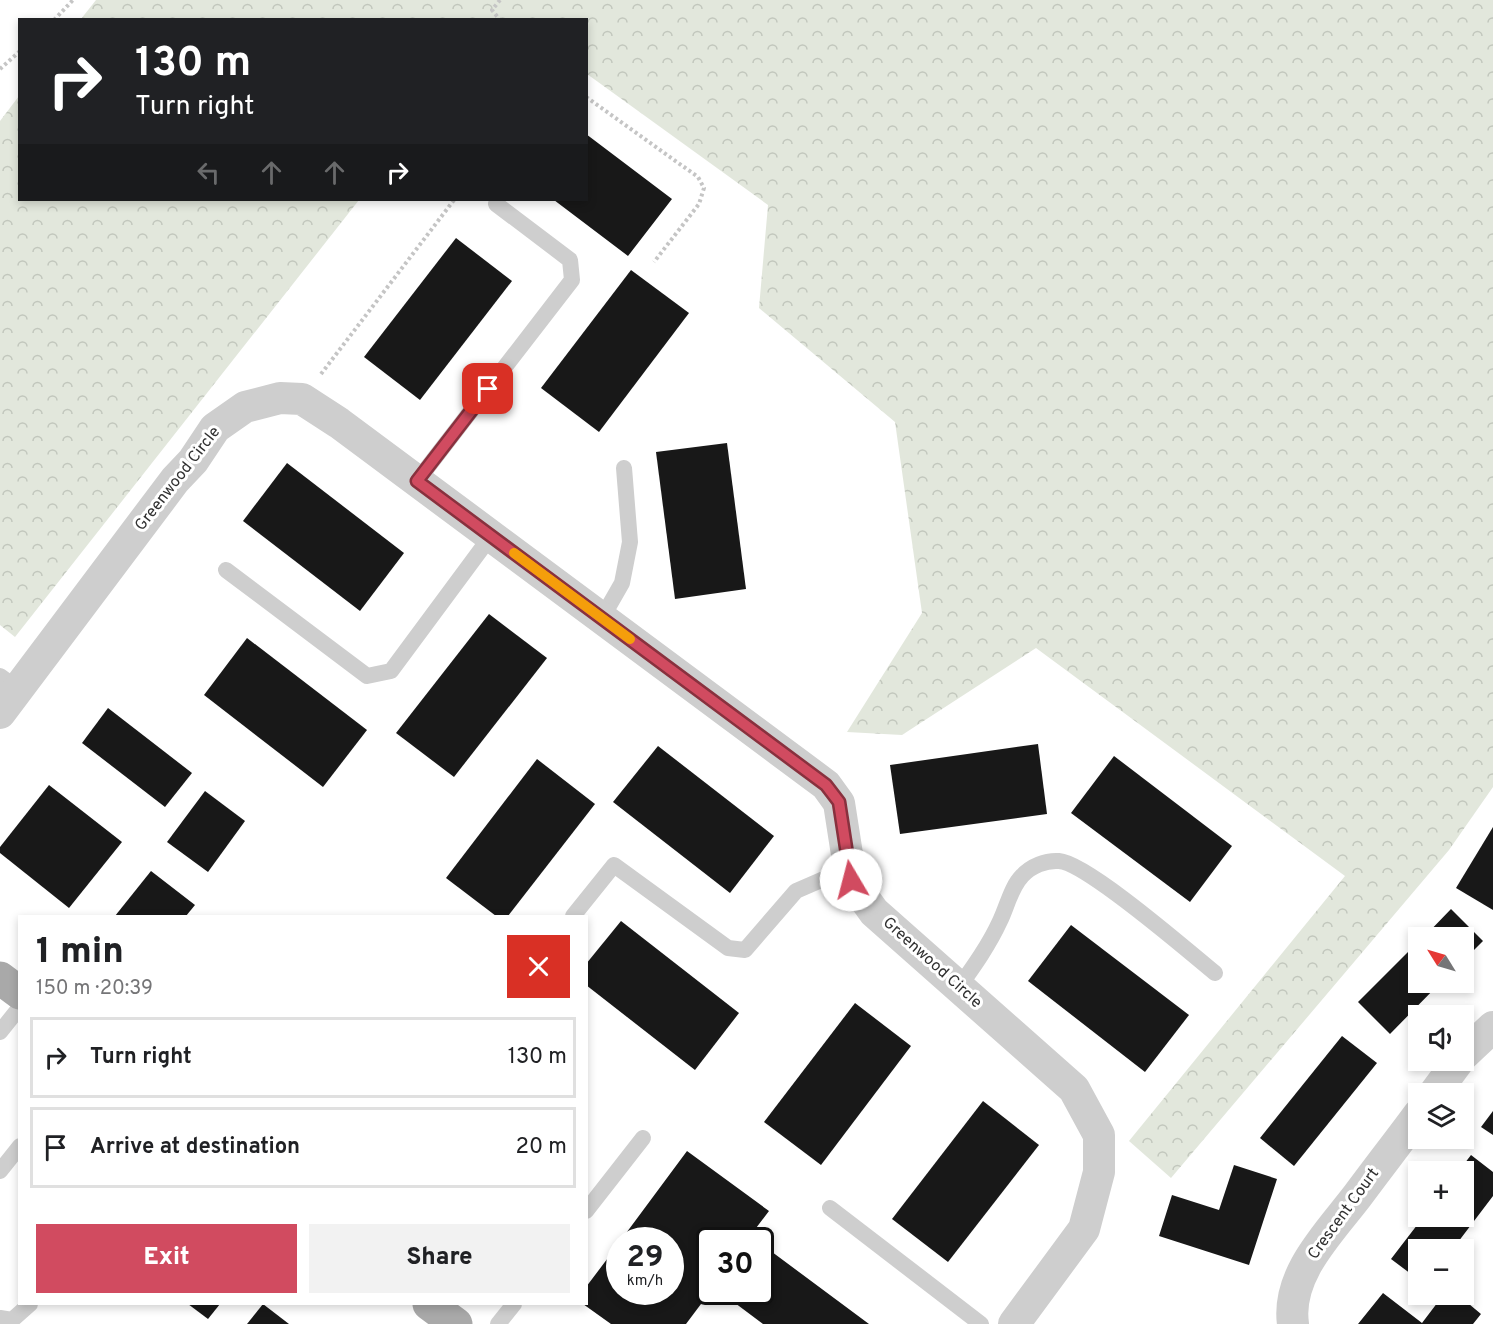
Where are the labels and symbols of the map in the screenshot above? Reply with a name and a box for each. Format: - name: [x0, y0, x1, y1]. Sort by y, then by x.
- pin: [462, 363, 513, 414]
- street label: Greenwood Circle: [131, 423, 225, 535]
- position arrow: [819, 848, 883, 912]
- street label: Greenwood Circle: [878, 913, 986, 1013]
- north arrow: [1408, 927, 1474, 993]
- street label: Crescent Court: [1304, 1164, 1384, 1264]
- speed limit sign: 30: [696, 1227, 774, 1305]

